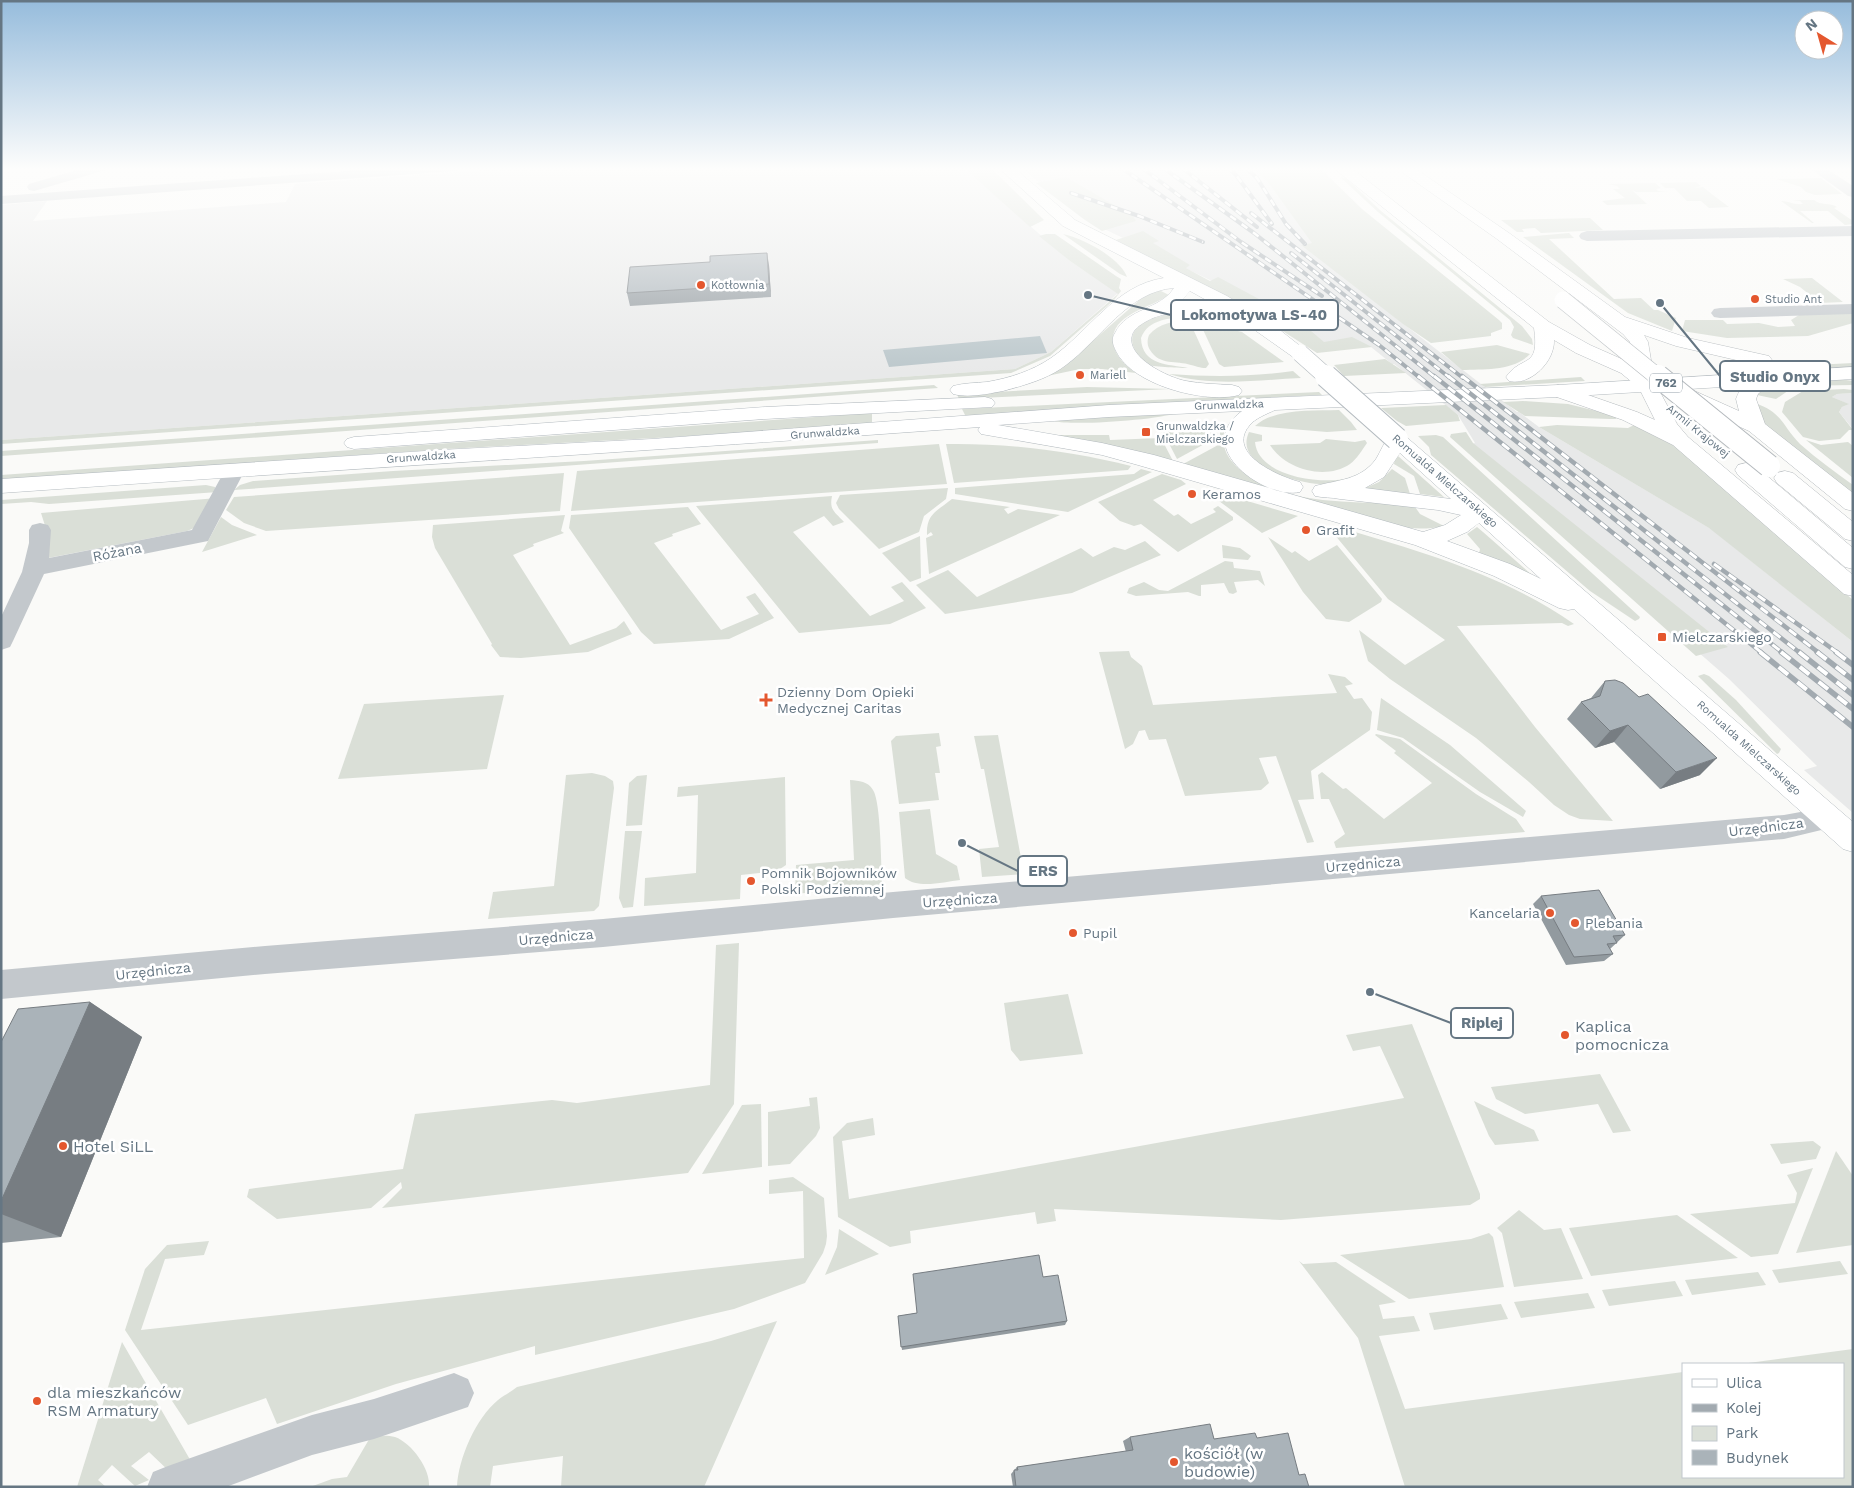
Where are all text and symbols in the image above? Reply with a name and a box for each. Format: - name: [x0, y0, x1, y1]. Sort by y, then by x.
- north arrow: [1794, 10, 1844, 60]
- text: N: [1802, 15, 1820, 34]
- marker: Kotłownia: [695, 279, 707, 291]
- place label: Kotłownia: [711, 279, 764, 292]
- marker: Studio Ant: [1749, 293, 1761, 305]
- place label: Studio Ant: [1765, 293, 1822, 306]
- callout: Lokomotywa LS-40: [1171, 300, 1338, 330]
- text: Lokomotywa LS-40: [1181, 306, 1327, 324]
- callout: Studio Onyx: [1720, 361, 1830, 391]
- text: Studio Onyx: [1730, 368, 1820, 386]
- marker: Mariell: [1074, 369, 1086, 381]
- place label: Mariell: [1090, 369, 1127, 382]
- road number: 762: [1650, 373, 1682, 392]
- street label: Grunwaldzka: [1194, 397, 1264, 413]
- street label: Armii Krajowej: [1664, 402, 1732, 460]
- place label: Grunwaldzka / Mielczarskiego: [1156, 420, 1234, 446]
- street label: Grunwaldzka: [790, 424, 860, 442]
- marker: Grunwaldzka / Mielczarskiego: [1140, 426, 1152, 438]
- street label: Romualda Mielczarskiego: [1390, 432, 1500, 530]
- street label: Grunwaldzka: [386, 448, 456, 466]
- place label: Keramos: [1202, 486, 1261, 502]
- marker: Keramos: [1186, 488, 1198, 500]
- place label: Grafit: [1316, 522, 1355, 538]
- marker: Grafit: [1300, 524, 1312, 536]
- street label: Różana: [91, 539, 143, 565]
- place label: Mielczarskiego: [1672, 629, 1772, 645]
- marker: Mielczarskiego: [1656, 631, 1668, 643]
- place label: Dzienny Dom Opieki Medycznej Caritas: [777, 684, 914, 716]
- marker: Dzienny Dom Opieki Medycznej Caritas: [759, 693, 773, 707]
- street label: Romualda Mielczarskiego: [1694, 698, 1804, 798]
- street label: Urzędnicza: [1728, 814, 1804, 840]
- street label: Urzędnicza: [1325, 853, 1401, 875]
- callout: ERS: [1018, 856, 1067, 886]
- text: ERS: [1028, 862, 1058, 880]
- place label: Pomnik Bojowników Polski Podziemnej: [761, 865, 897, 897]
- marker: Pomnik Bojowników Polski Podziemnej: [745, 875, 757, 887]
- street label: Urzędnicza: [922, 889, 998, 911]
- place label: Kancelaria: [1469, 905, 1540, 921]
- marker: Kancelaria: [1544, 907, 1556, 919]
- place label: Plebania: [1585, 915, 1643, 931]
- marker: Plebania: [1569, 917, 1581, 929]
- place label: Pupil: [1083, 925, 1118, 941]
- street label: Urzędnicza: [518, 926, 594, 948]
- marker: Pupil: [1067, 927, 1079, 939]
- street label: Urzędnicza: [115, 959, 191, 983]
- callout: Riplej: [1451, 1008, 1513, 1038]
- text: Riplej: [1461, 1014, 1503, 1032]
- place label: Kaplica pomocnicza: [1575, 1017, 1669, 1054]
- marker: Kaplica pomocnicza: [1559, 1029, 1571, 1041]
- place label: Hotel SiLL: [73, 1137, 154, 1156]
- marker: Hotel SiLL: [57, 1140, 69, 1152]
- legend: [1682, 1363, 1844, 1478]
- text: Ulica: [1726, 1374, 1763, 1392]
- place label: dla mieszkańców RSM Armatury: [47, 1383, 181, 1420]
- marker: dla mieszkańców RSM Armatury: [31, 1395, 43, 1407]
- text: Kolej: [1726, 1399, 1761, 1417]
- text: Park: [1726, 1424, 1759, 1442]
- place label: kościół (w budowie): [1184, 1444, 1263, 1481]
- text: Budynek: [1726, 1449, 1789, 1467]
- marker: kościół (w budowie): [1168, 1456, 1180, 1468]

